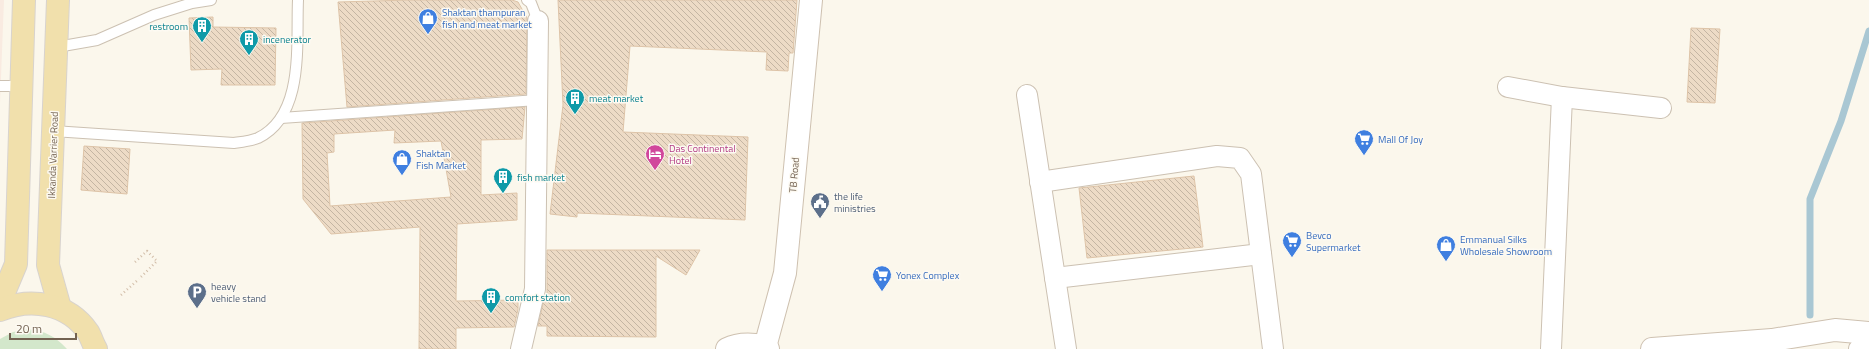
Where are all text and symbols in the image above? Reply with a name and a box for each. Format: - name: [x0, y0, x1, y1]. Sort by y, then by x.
- place label: Shaktan thampuran fish and meat market: [442, 5, 532, 32]
- shop icon: Shaktan thampuran fish and meat market: [417, 7, 439, 35]
- building icon: restroom: [191, 15, 213, 43]
- place label: restroom: [149, 19, 188, 34]
- building icon: incenerator: [238, 28, 260, 56]
- place label: incenerator: [263, 32, 312, 47]
- building icon: meat market: [564, 87, 586, 115]
- place label: meat market: [589, 91, 644, 106]
- street label: Ikkanda Varrier Road: [44, 111, 62, 199]
- supermarket icon: Mall Of Joy: [1353, 128, 1375, 156]
- place label: Mall Of Joy: [1378, 132, 1423, 147]
- place label: Das Continental Hotel: [669, 141, 736, 168]
- hotel icon: Das Continental Hotel: [644, 143, 666, 171]
- place label: Shaktan Fish Market: [416, 146, 466, 173]
- shop icon: Shaktan Fish Market: [391, 148, 413, 176]
- street label: TB Road: [785, 157, 803, 193]
- building icon: fish market: [492, 166, 514, 194]
- place label: fish market: [517, 170, 565, 185]
- place label: the life ministries: [834, 189, 876, 216]
- public building icon: the life ministries: [809, 191, 831, 219]
- place label: Bevco Supermarket: [1306, 228, 1361, 255]
- supermarket icon: Bevco Supermarket: [1281, 230, 1303, 258]
- place label: Emmanual Silks Wholesale Showroom: [1460, 232, 1552, 259]
- shop icon: Emmanual Silks Wholesale Showroom: [1435, 234, 1457, 262]
- supermarket icon: Yonex Complex: [871, 264, 893, 292]
- place label: Yonex Complex: [896, 268, 960, 283]
- place label: heavy vehicle stand: [211, 279, 266, 306]
- parking icon: heavy vehicle stand: [186, 281, 208, 309]
- building icon: comfort station: [480, 286, 502, 314]
- place label: comfort station: [505, 290, 570, 305]
- scale bar: [10, 315, 76, 341]
- text: 20 m: [16, 319, 42, 338]

